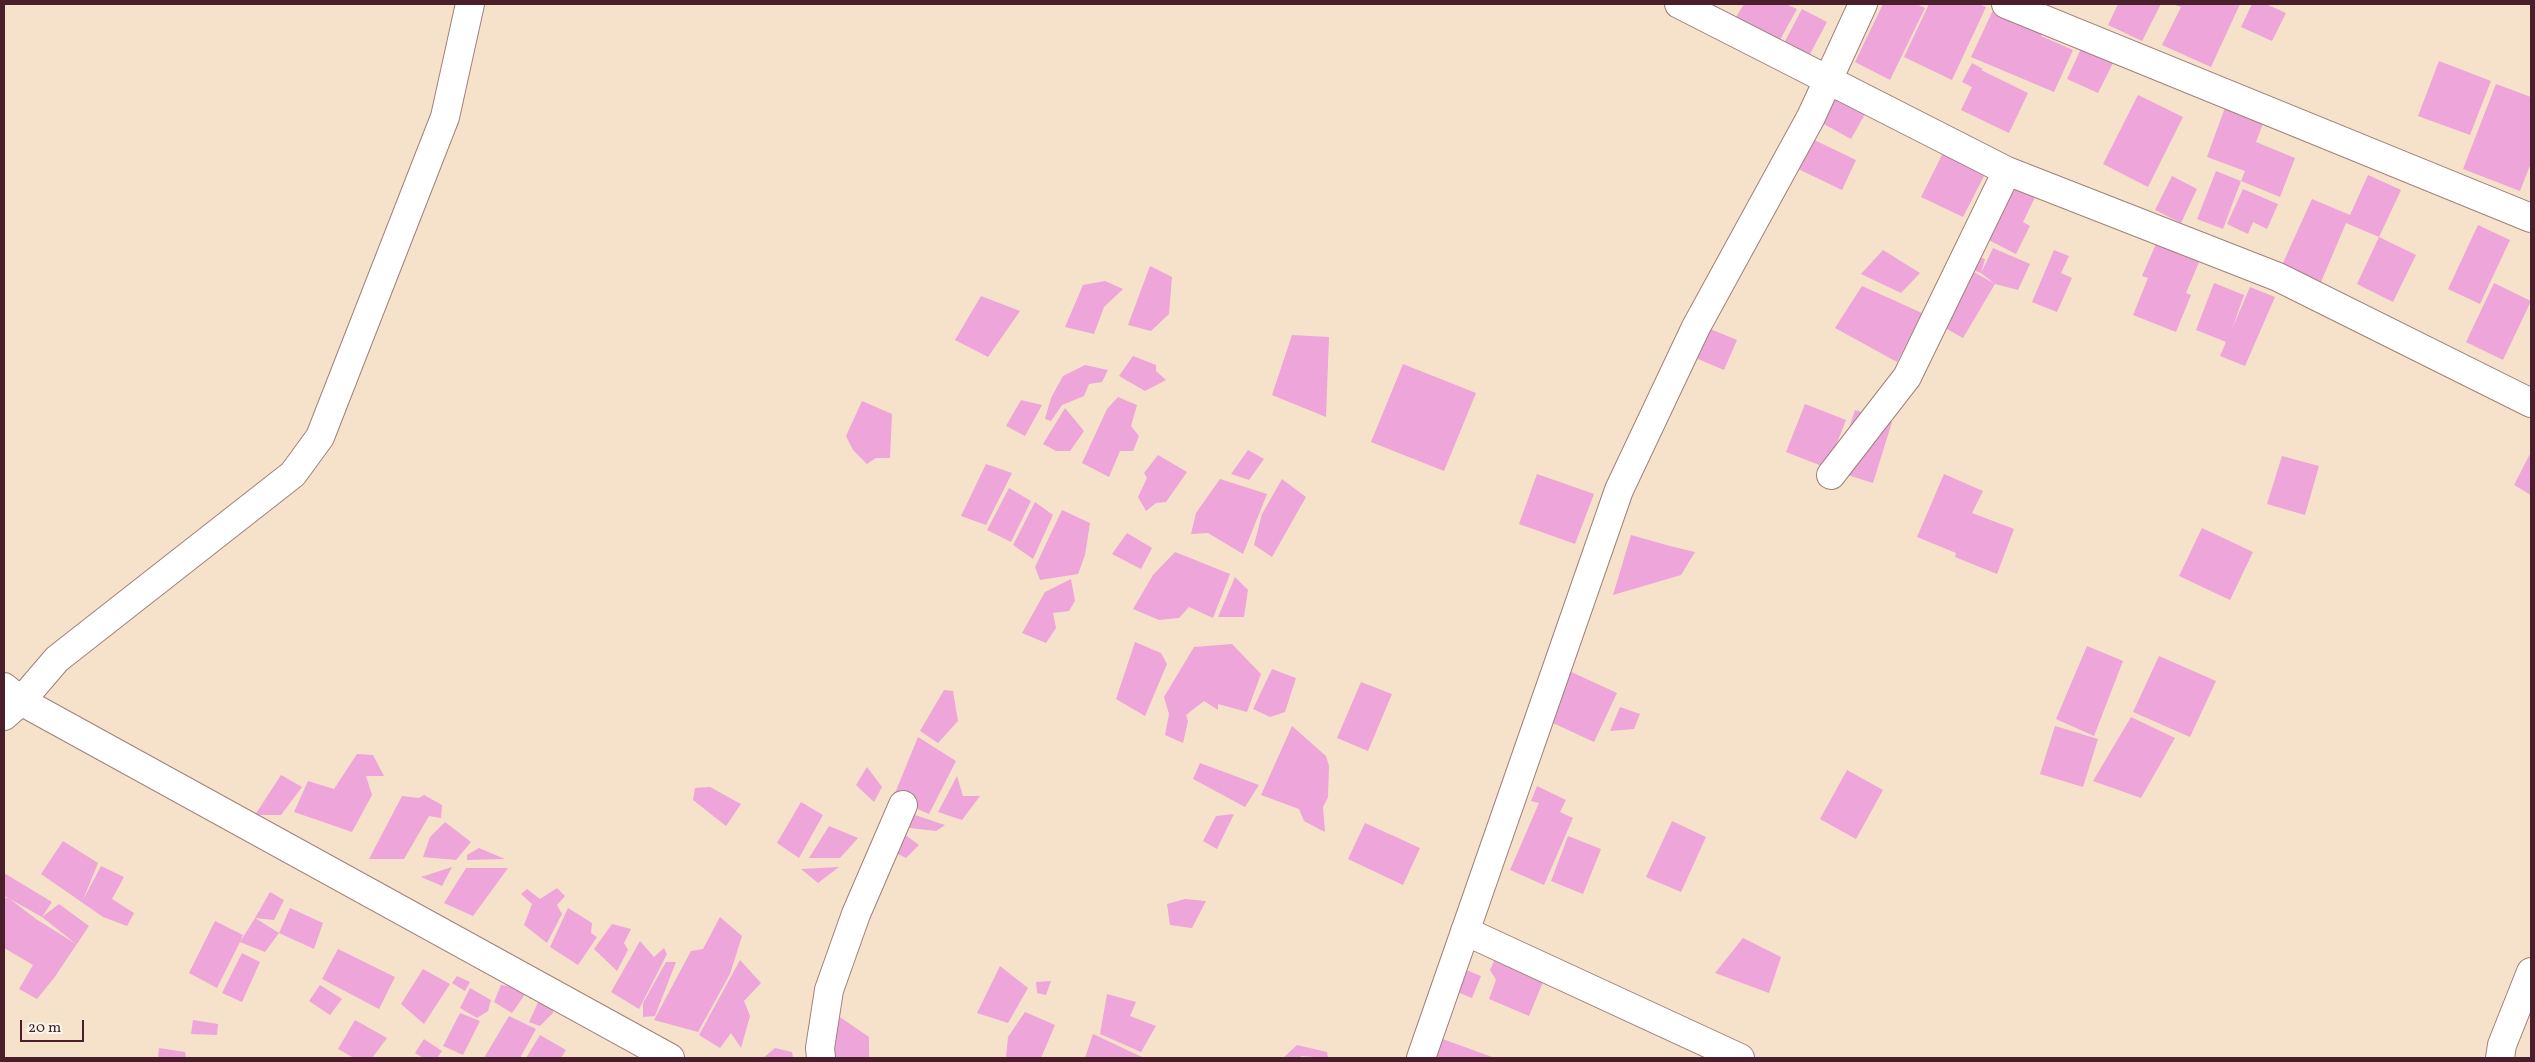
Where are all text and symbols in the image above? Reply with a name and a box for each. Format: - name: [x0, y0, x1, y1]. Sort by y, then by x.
- scale bar: [22, 1010, 86, 1042]
- text: 20 m: [28, 1018, 61, 1039]

